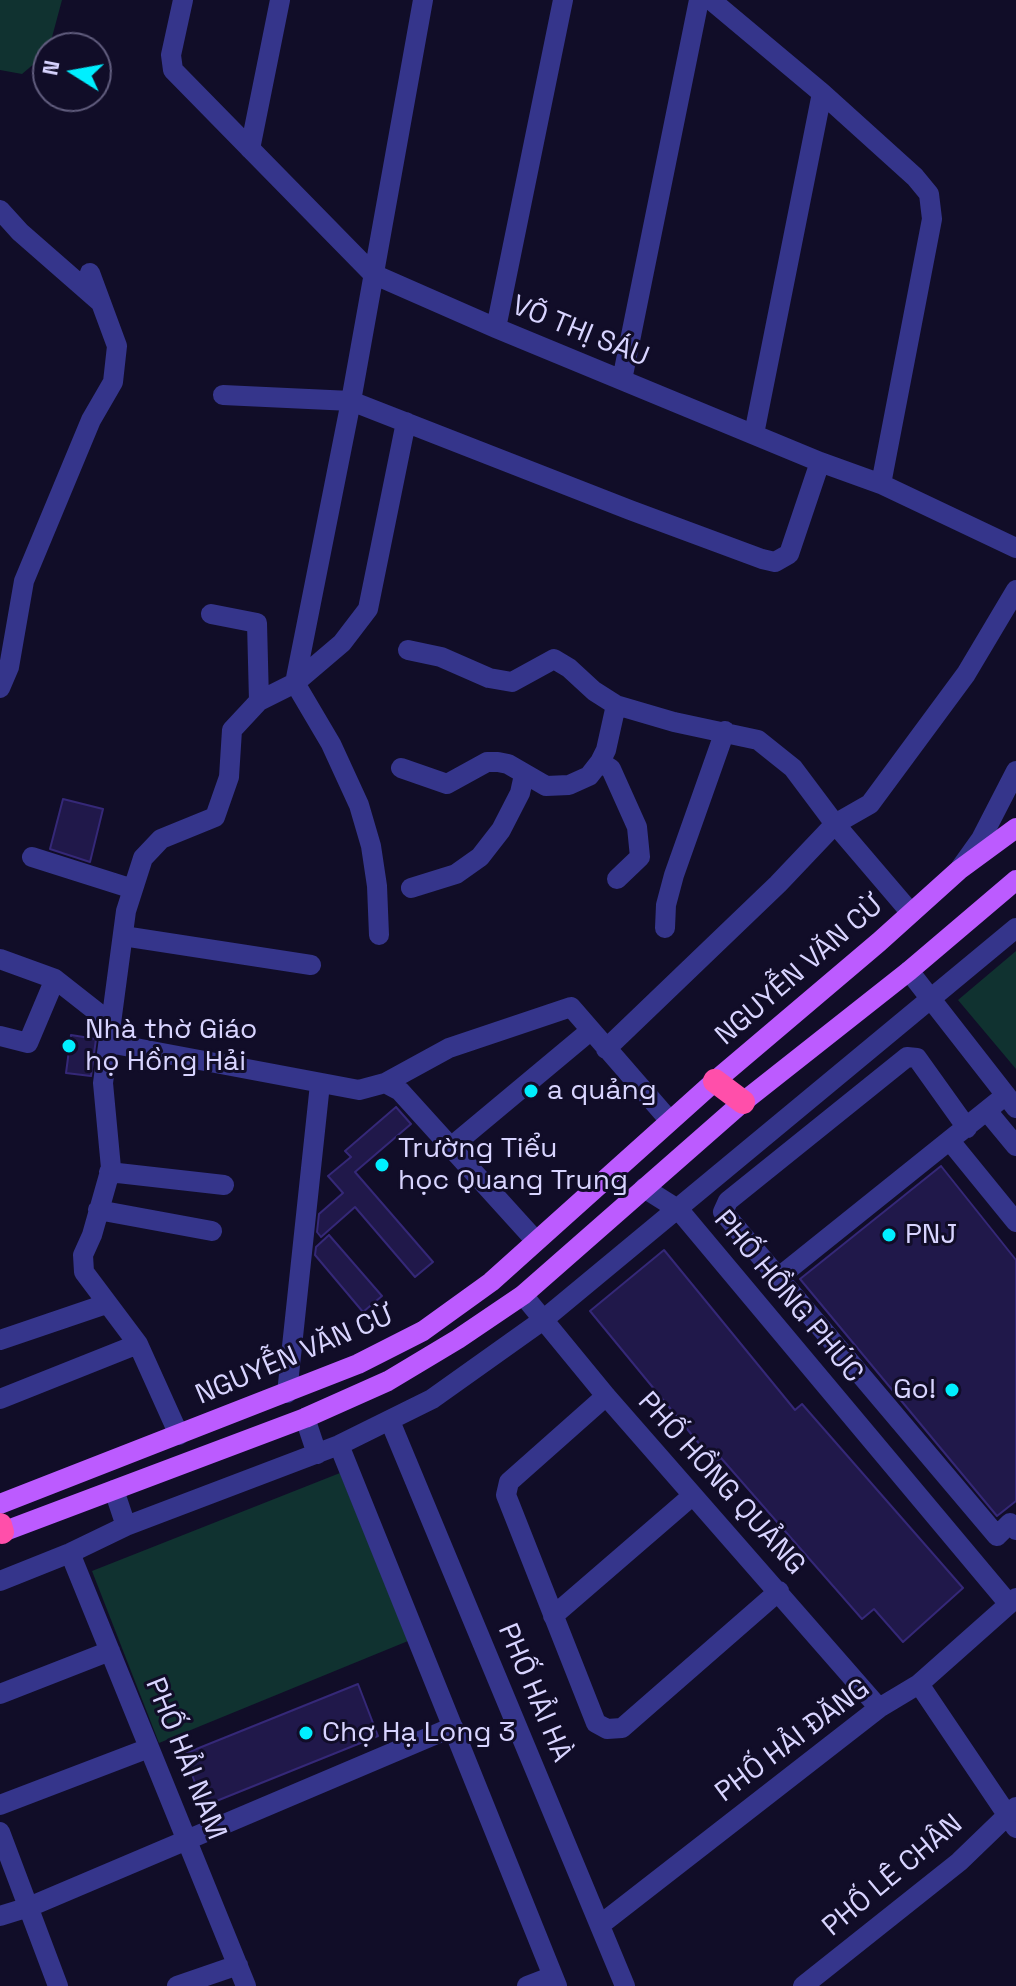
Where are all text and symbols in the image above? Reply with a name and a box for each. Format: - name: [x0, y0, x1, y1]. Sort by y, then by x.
- north arrow: [32, 32, 112, 112]
- text: N: [35, 58, 66, 78]
- street label: VÕ THỊ SÁU: [507, 289, 653, 375]
- street label: NGUYỄN VĂN CỪ: [709, 889, 891, 1053]
- place label: Nhà thờ Giáo họ Hồng Hải: [85, 1013, 257, 1079]
- marker: Nhà thờ Giáo họ Hồng Hải: [60, 1037, 78, 1055]
- place label: a quảng: [547, 1074, 657, 1108]
- marker: a quảng: [522, 1082, 540, 1100]
- place label: Trường Tiểu học Quang Trung: [398, 1132, 628, 1198]
- marker: Trường Tiểu học Quang Trung: [373, 1156, 391, 1174]
- street label: PHỐ HỒNG PHÚC: [706, 1204, 870, 1390]
- place label: PNJ: [905, 1218, 957, 1252]
- marker: PNJ: [880, 1226, 898, 1244]
- street label: NGUYỄN VĂN CỪ: [191, 1299, 399, 1413]
- place label: Go!: [893, 1373, 936, 1407]
- marker: Go!: [943, 1381, 961, 1399]
- street label: PHỐ HỒNG QUẢNG: [630, 1386, 812, 1582]
- street label: PHỐ HẢI HÀ: [490, 1619, 578, 1767]
- street label: PHỐ HẢI ĐĂNG: [709, 1672, 877, 1810]
- street label: PHỐ HẢI NAM: [137, 1673, 233, 1845]
- place label: Chợ Hạ Long 3: [322, 1716, 515, 1750]
- marker: Chợ Hạ Long 3: [297, 1724, 315, 1742]
- street label: PHỐ LÊ CHÂN: [816, 1808, 970, 1944]

